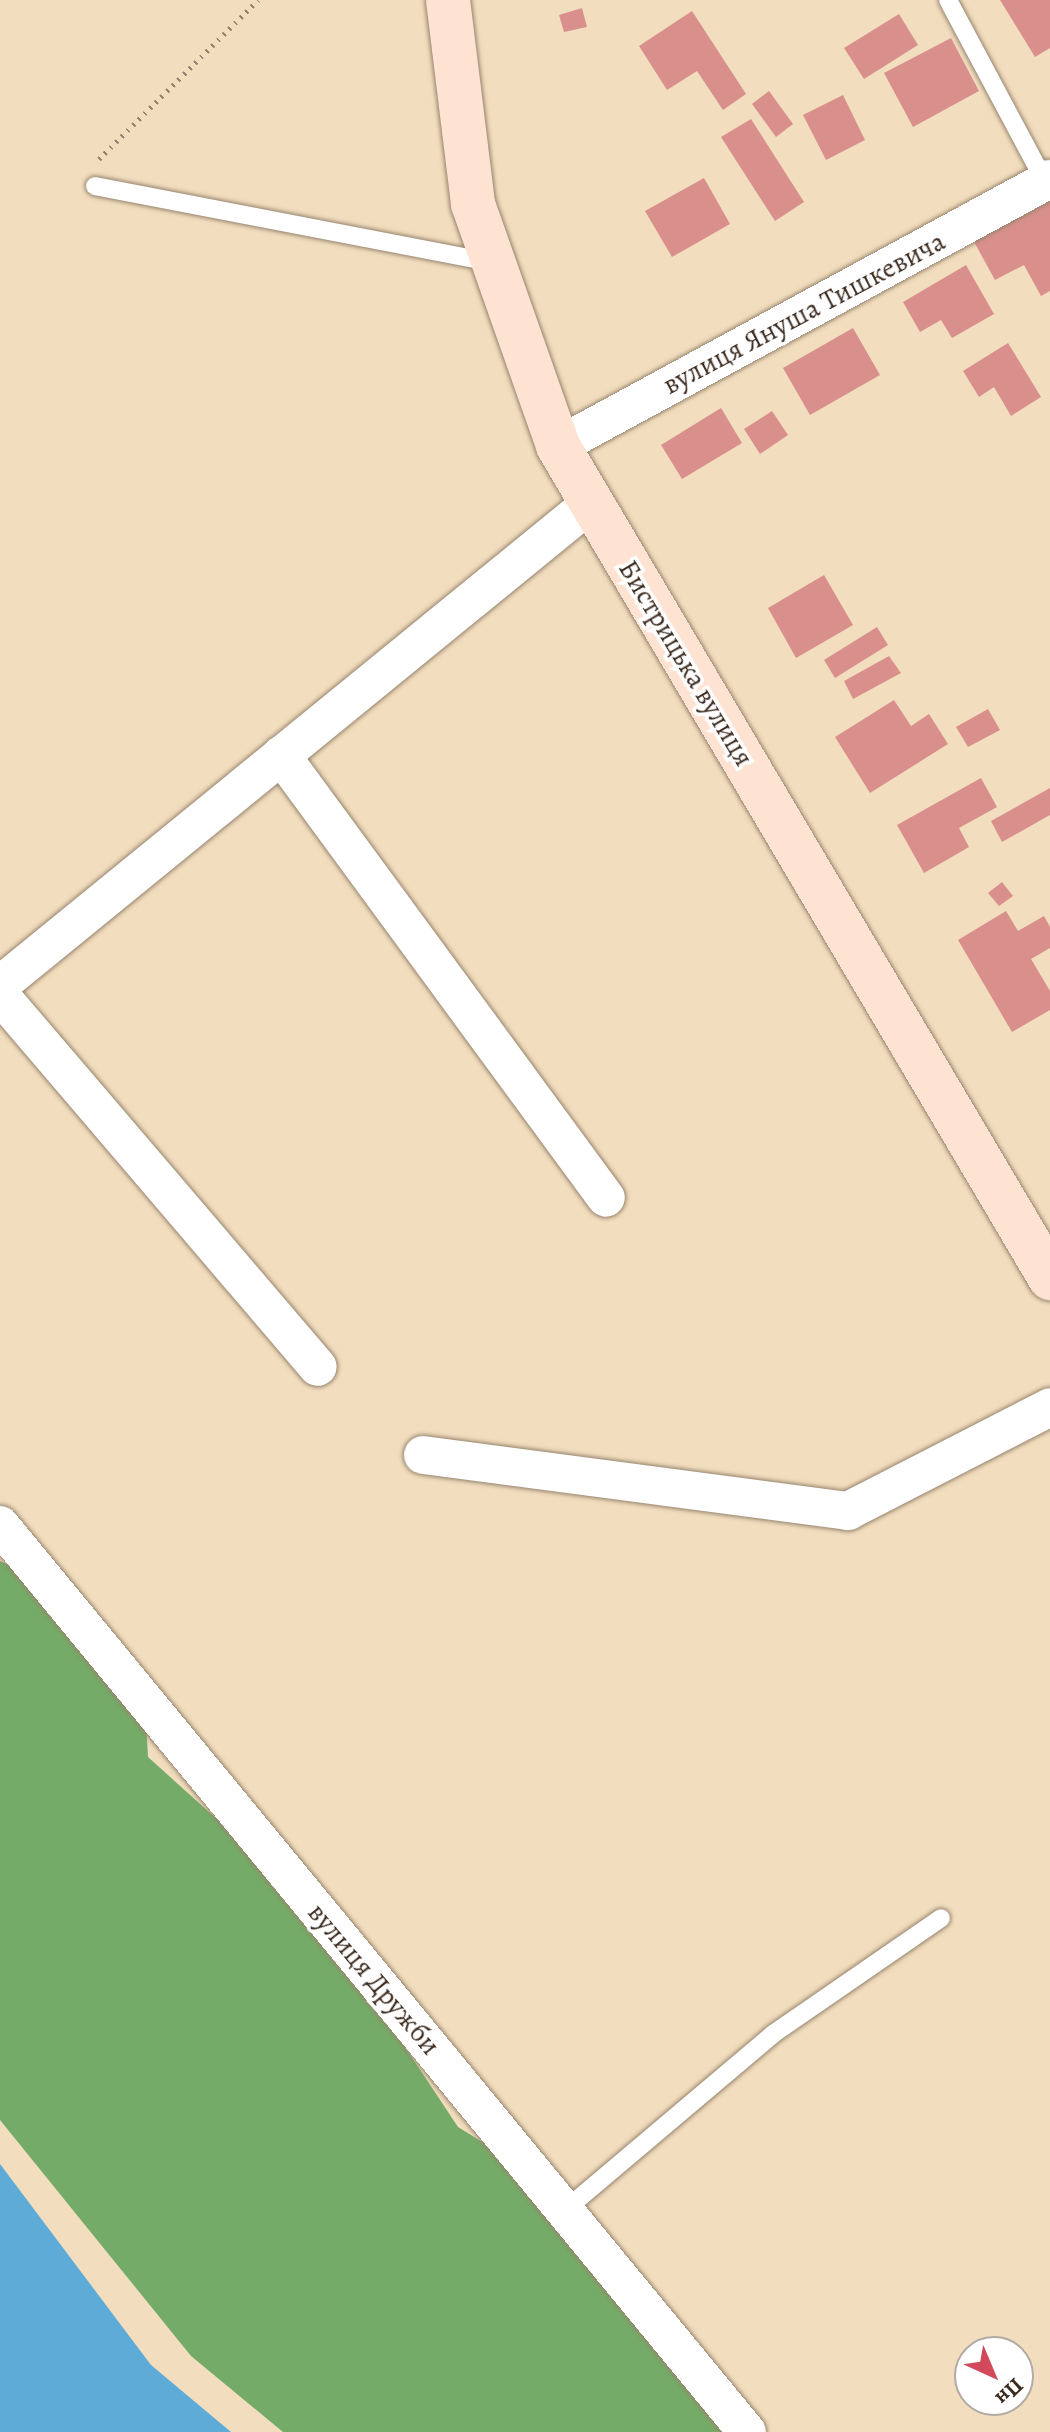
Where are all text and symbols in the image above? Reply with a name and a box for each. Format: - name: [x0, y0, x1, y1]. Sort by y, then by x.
- street label: вулиця Януша Тишкевича: [657, 224, 951, 402]
- street label: Бистрицька вулиця: [611, 554, 761, 772]
- street label: вулиця Дружби: [301, 1896, 447, 2062]
- north arrow: [954, 2336, 1034, 2416]
- text: Пн: [989, 2371, 1030, 2413]

